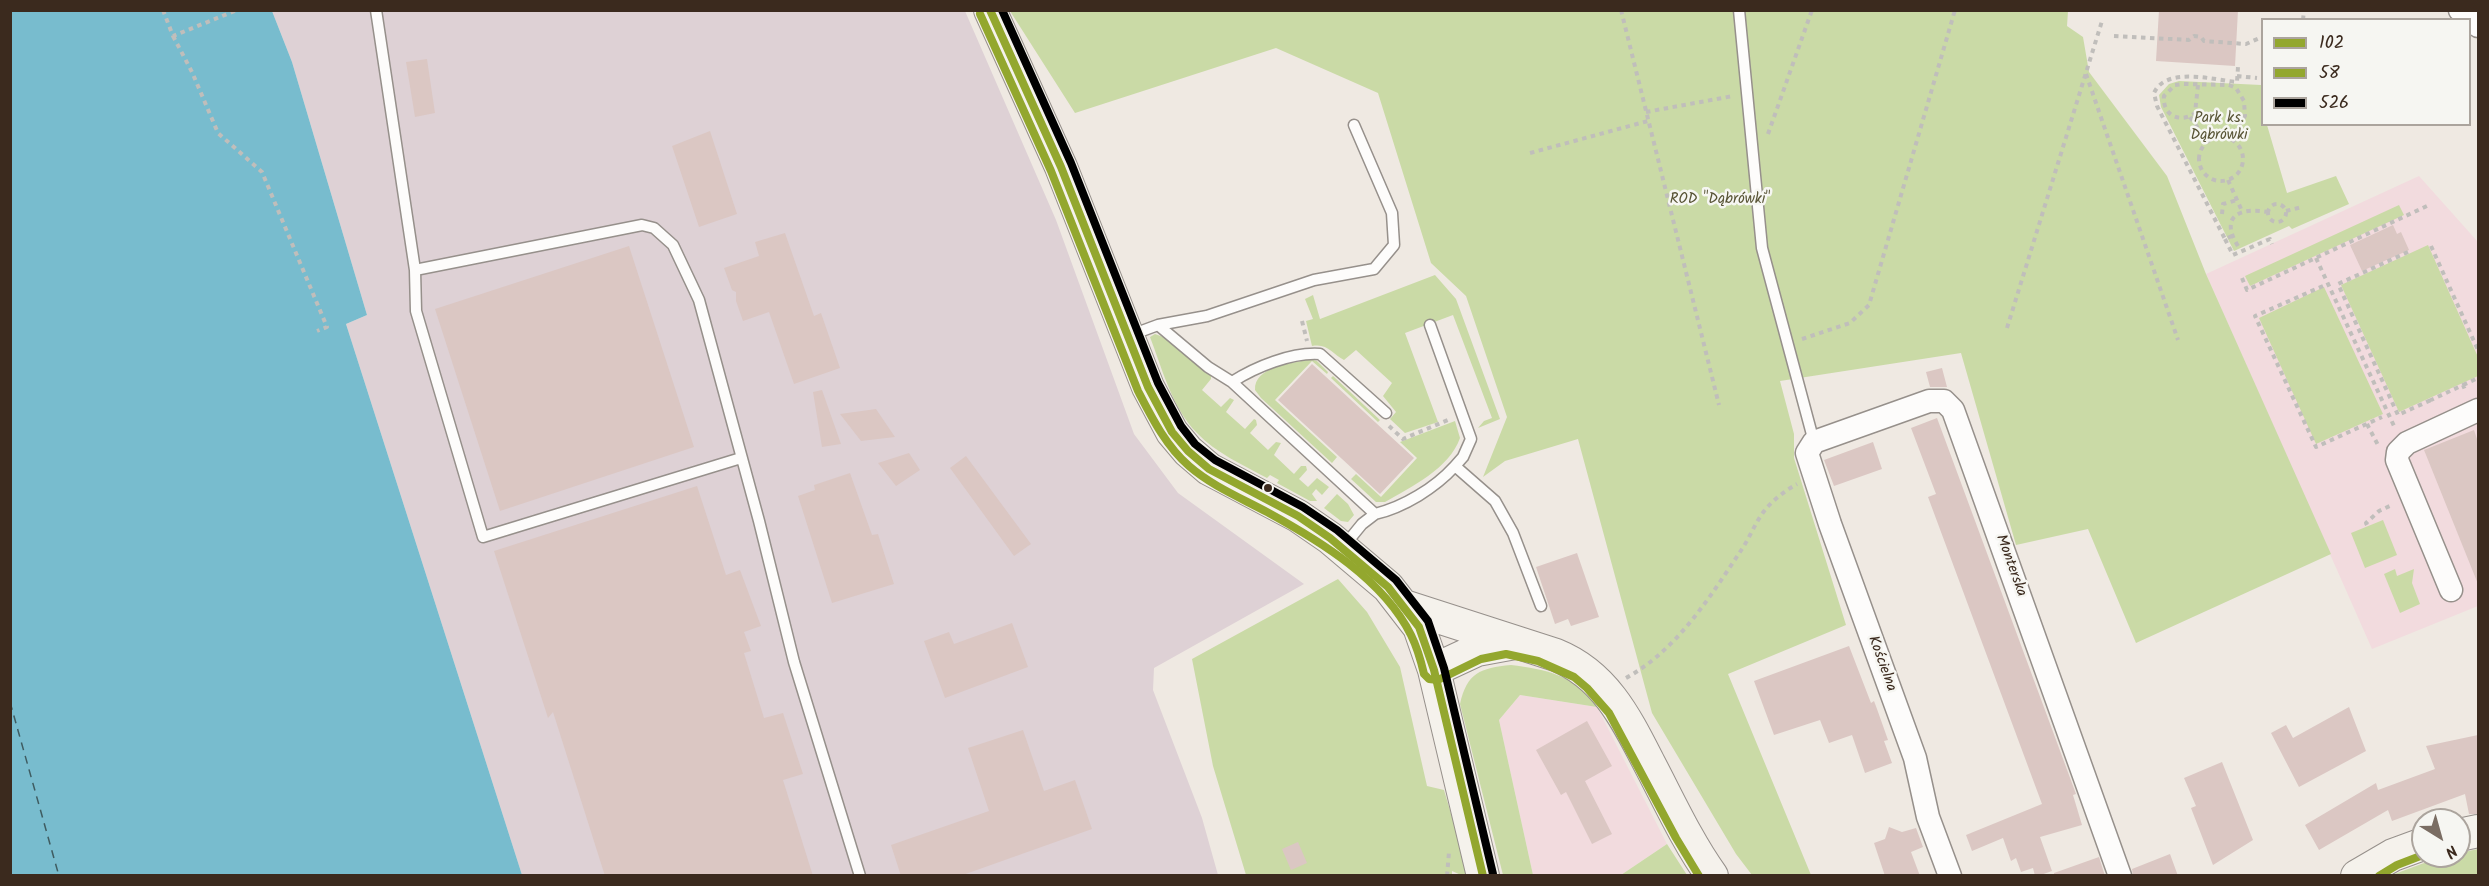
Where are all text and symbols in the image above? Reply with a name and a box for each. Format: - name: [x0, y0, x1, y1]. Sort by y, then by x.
- legend: [2261, 18, 2471, 126]
- text: 102: [2319, 29, 2344, 58]
- text: 58: [2319, 59, 2340, 88]
- text: 526: [2319, 89, 2349, 118]
- park label: Park ks. Dąbrówki: [2190, 110, 2248, 145]
- park label: ROD "Dąbrówki": [1670, 191, 1770, 209]
- unlabelled marker: [1262, 482, 1274, 494]
- street label: Monterska: [1990, 533, 2030, 599]
- street label: Kościelna: [1863, 634, 1899, 694]
- north arrow: [2411, 808, 2471, 868]
- text: N: [2439, 838, 2462, 864]

